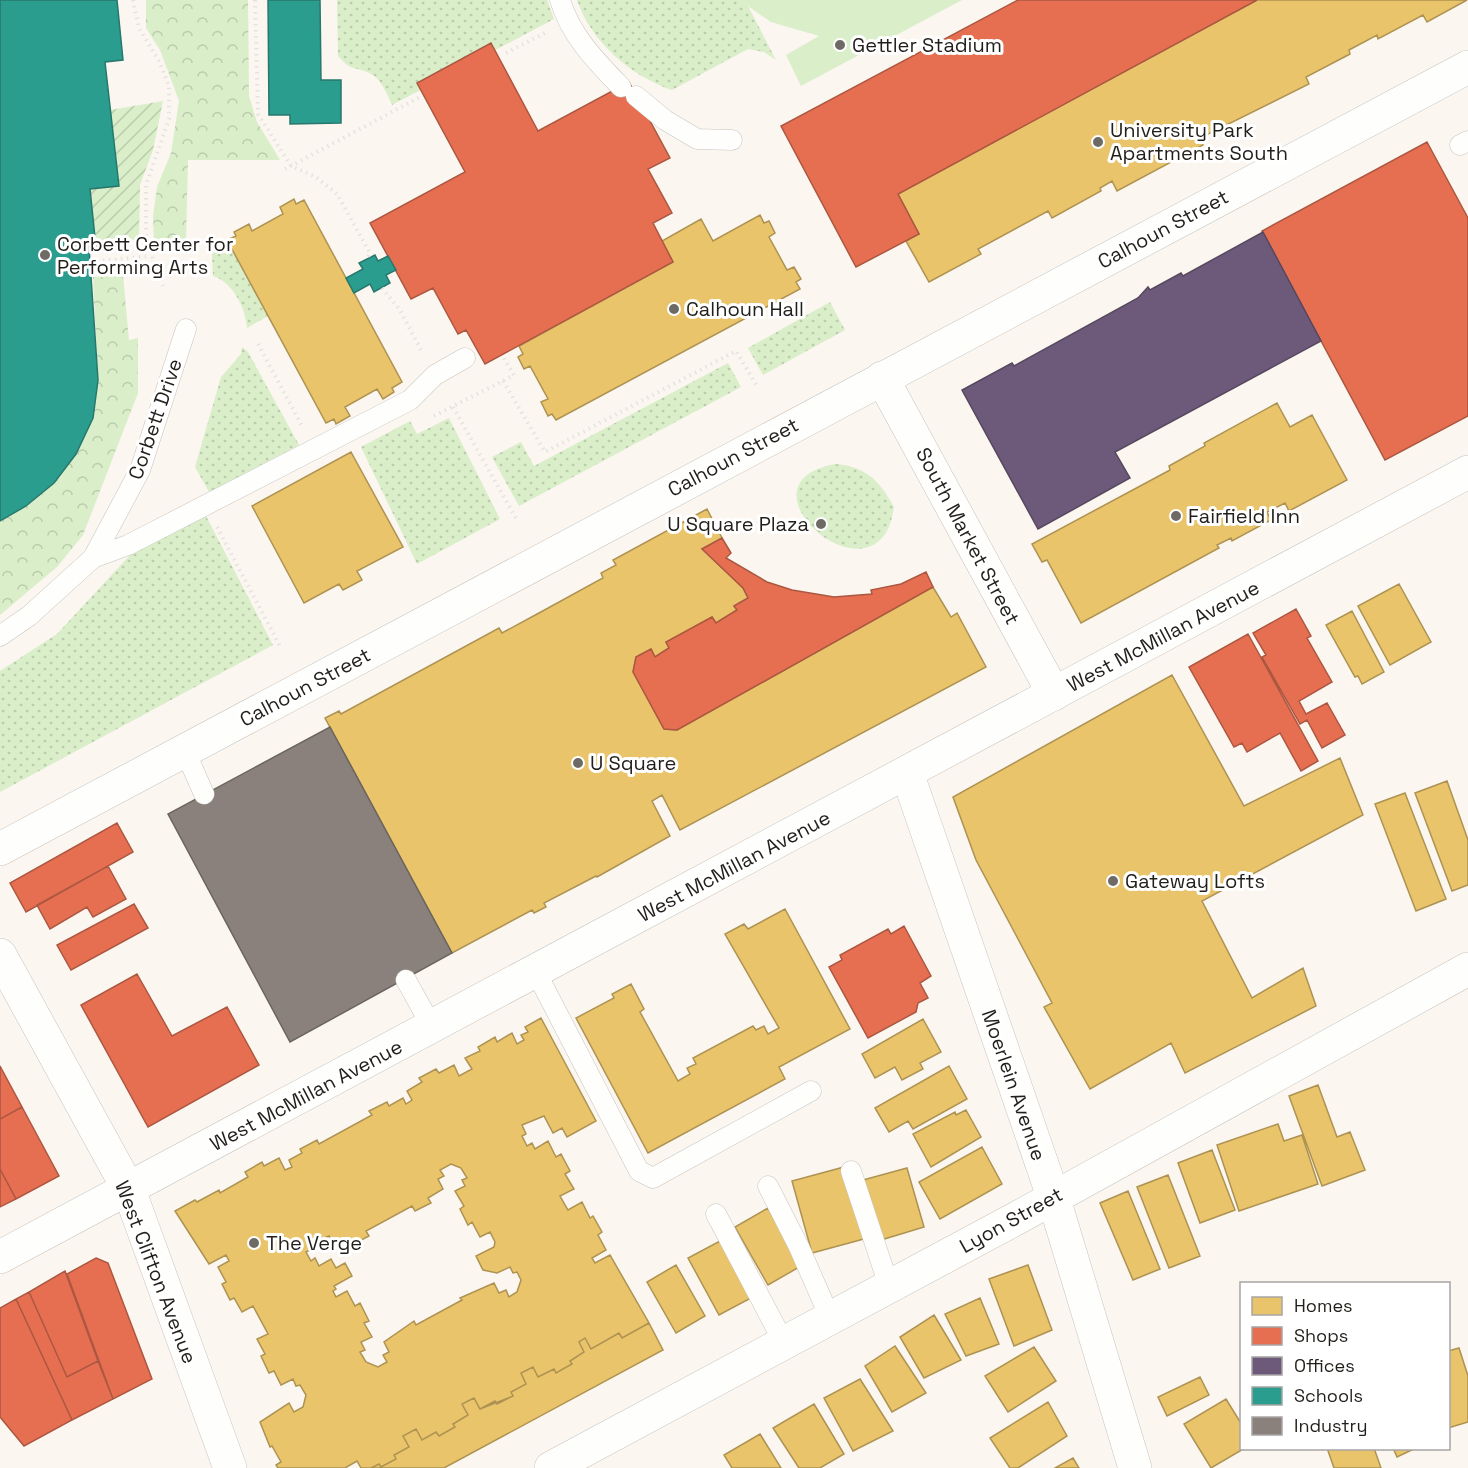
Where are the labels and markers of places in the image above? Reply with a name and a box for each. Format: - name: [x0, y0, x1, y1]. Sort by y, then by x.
- place label: Gettler Stadium: [852, 32, 1002, 58]
- marker: Gettler Stadium: [833, 38, 847, 52]
- place label: University Park Apartments South: [1110, 117, 1288, 166]
- marker: University Park Apartments South: [1091, 135, 1105, 149]
- place label: Corbett Center for Performing Arts: [57, 231, 234, 280]
- marker: Corbett Center for Performing Arts: [38, 248, 52, 262]
- place label: Calhoun Hall: [686, 296, 804, 322]
- marker: Calhoun Hall: [667, 302, 681, 316]
- place label: Fairfield Inn: [1188, 503, 1300, 529]
- marker: Fairfield Inn: [1169, 509, 1183, 523]
- place label: U Square Plaza: [667, 511, 809, 537]
- marker: U Square Plaza: [814, 517, 828, 531]
- place label: U Square: [590, 750, 676, 776]
- marker: U Square: [571, 756, 585, 770]
- place label: Gateway Lofts: [1125, 868, 1265, 894]
- marker: Gateway Lofts: [1106, 874, 1120, 888]
- place label: The Verge: [266, 1230, 362, 1256]
- marker: The Verge: [247, 1236, 261, 1250]

